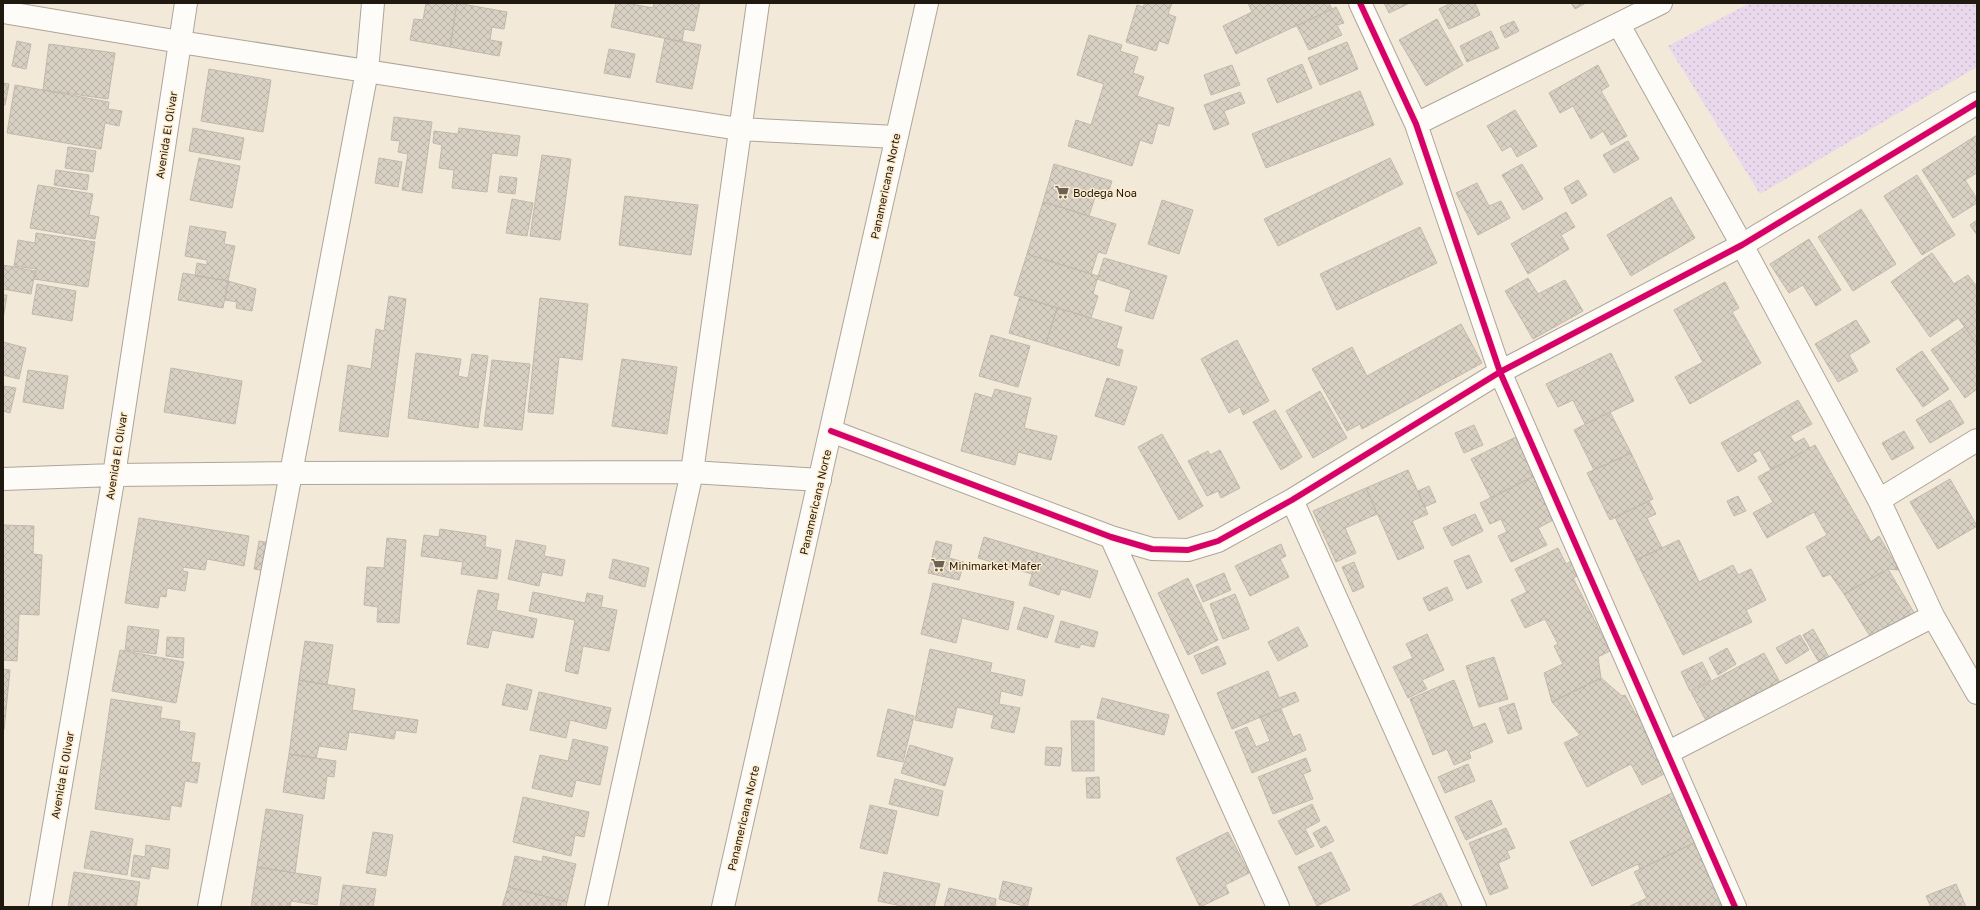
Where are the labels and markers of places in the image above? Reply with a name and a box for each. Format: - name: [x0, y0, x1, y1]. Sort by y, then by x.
- supermarket icon: Bodega Noa: [1054, 184, 1070, 200]
- place label: Bodega Noa: [1073, 186, 1137, 199]
- supermarket icon: Minimarket Mafer: [930, 557, 946, 573]
- place label: Minimarket Mafer: [949, 559, 1042, 572]

